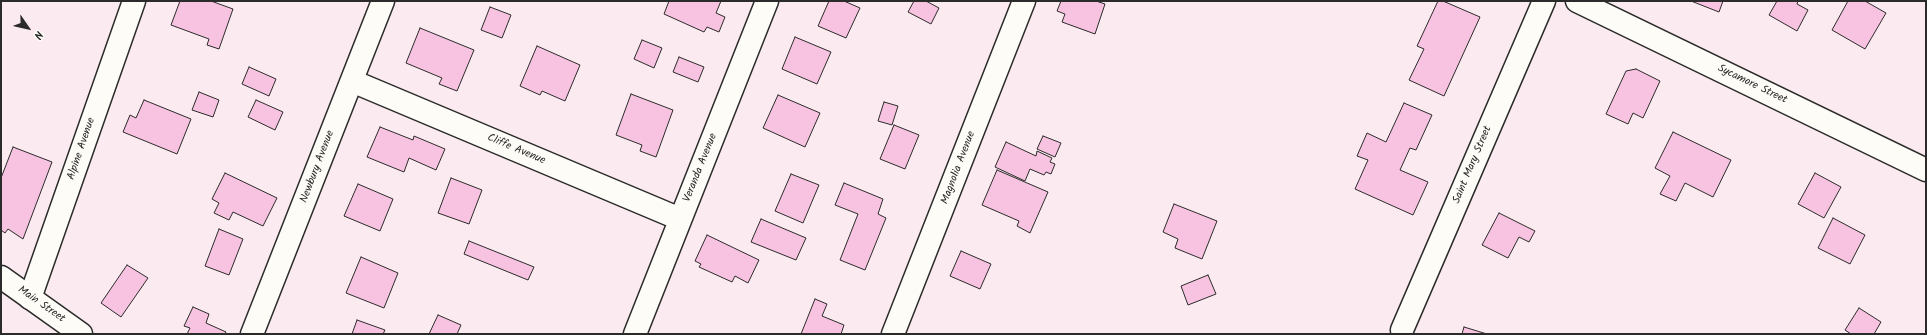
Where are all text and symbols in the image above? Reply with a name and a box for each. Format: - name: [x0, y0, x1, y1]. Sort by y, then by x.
- north arrow: [8, 8, 48, 48]
- text: N: [29, 27, 47, 43]
- street label: Sycamore Street: [1715, 62, 1789, 108]
- street label: Alpine Avenue: [65, 116, 99, 182]
- street label: Saint Mary Street: [1451, 124, 1495, 206]
- street label: Newbury Avenue: [298, 129, 338, 205]
- street label: Magnolia Avenue: [939, 130, 979, 206]
- street label: Cliffe Avenue: [485, 132, 547, 168]
- street label: Veranda Avenue: [681, 132, 721, 204]
- street label: Main Street: [15, 284, 67, 326]

